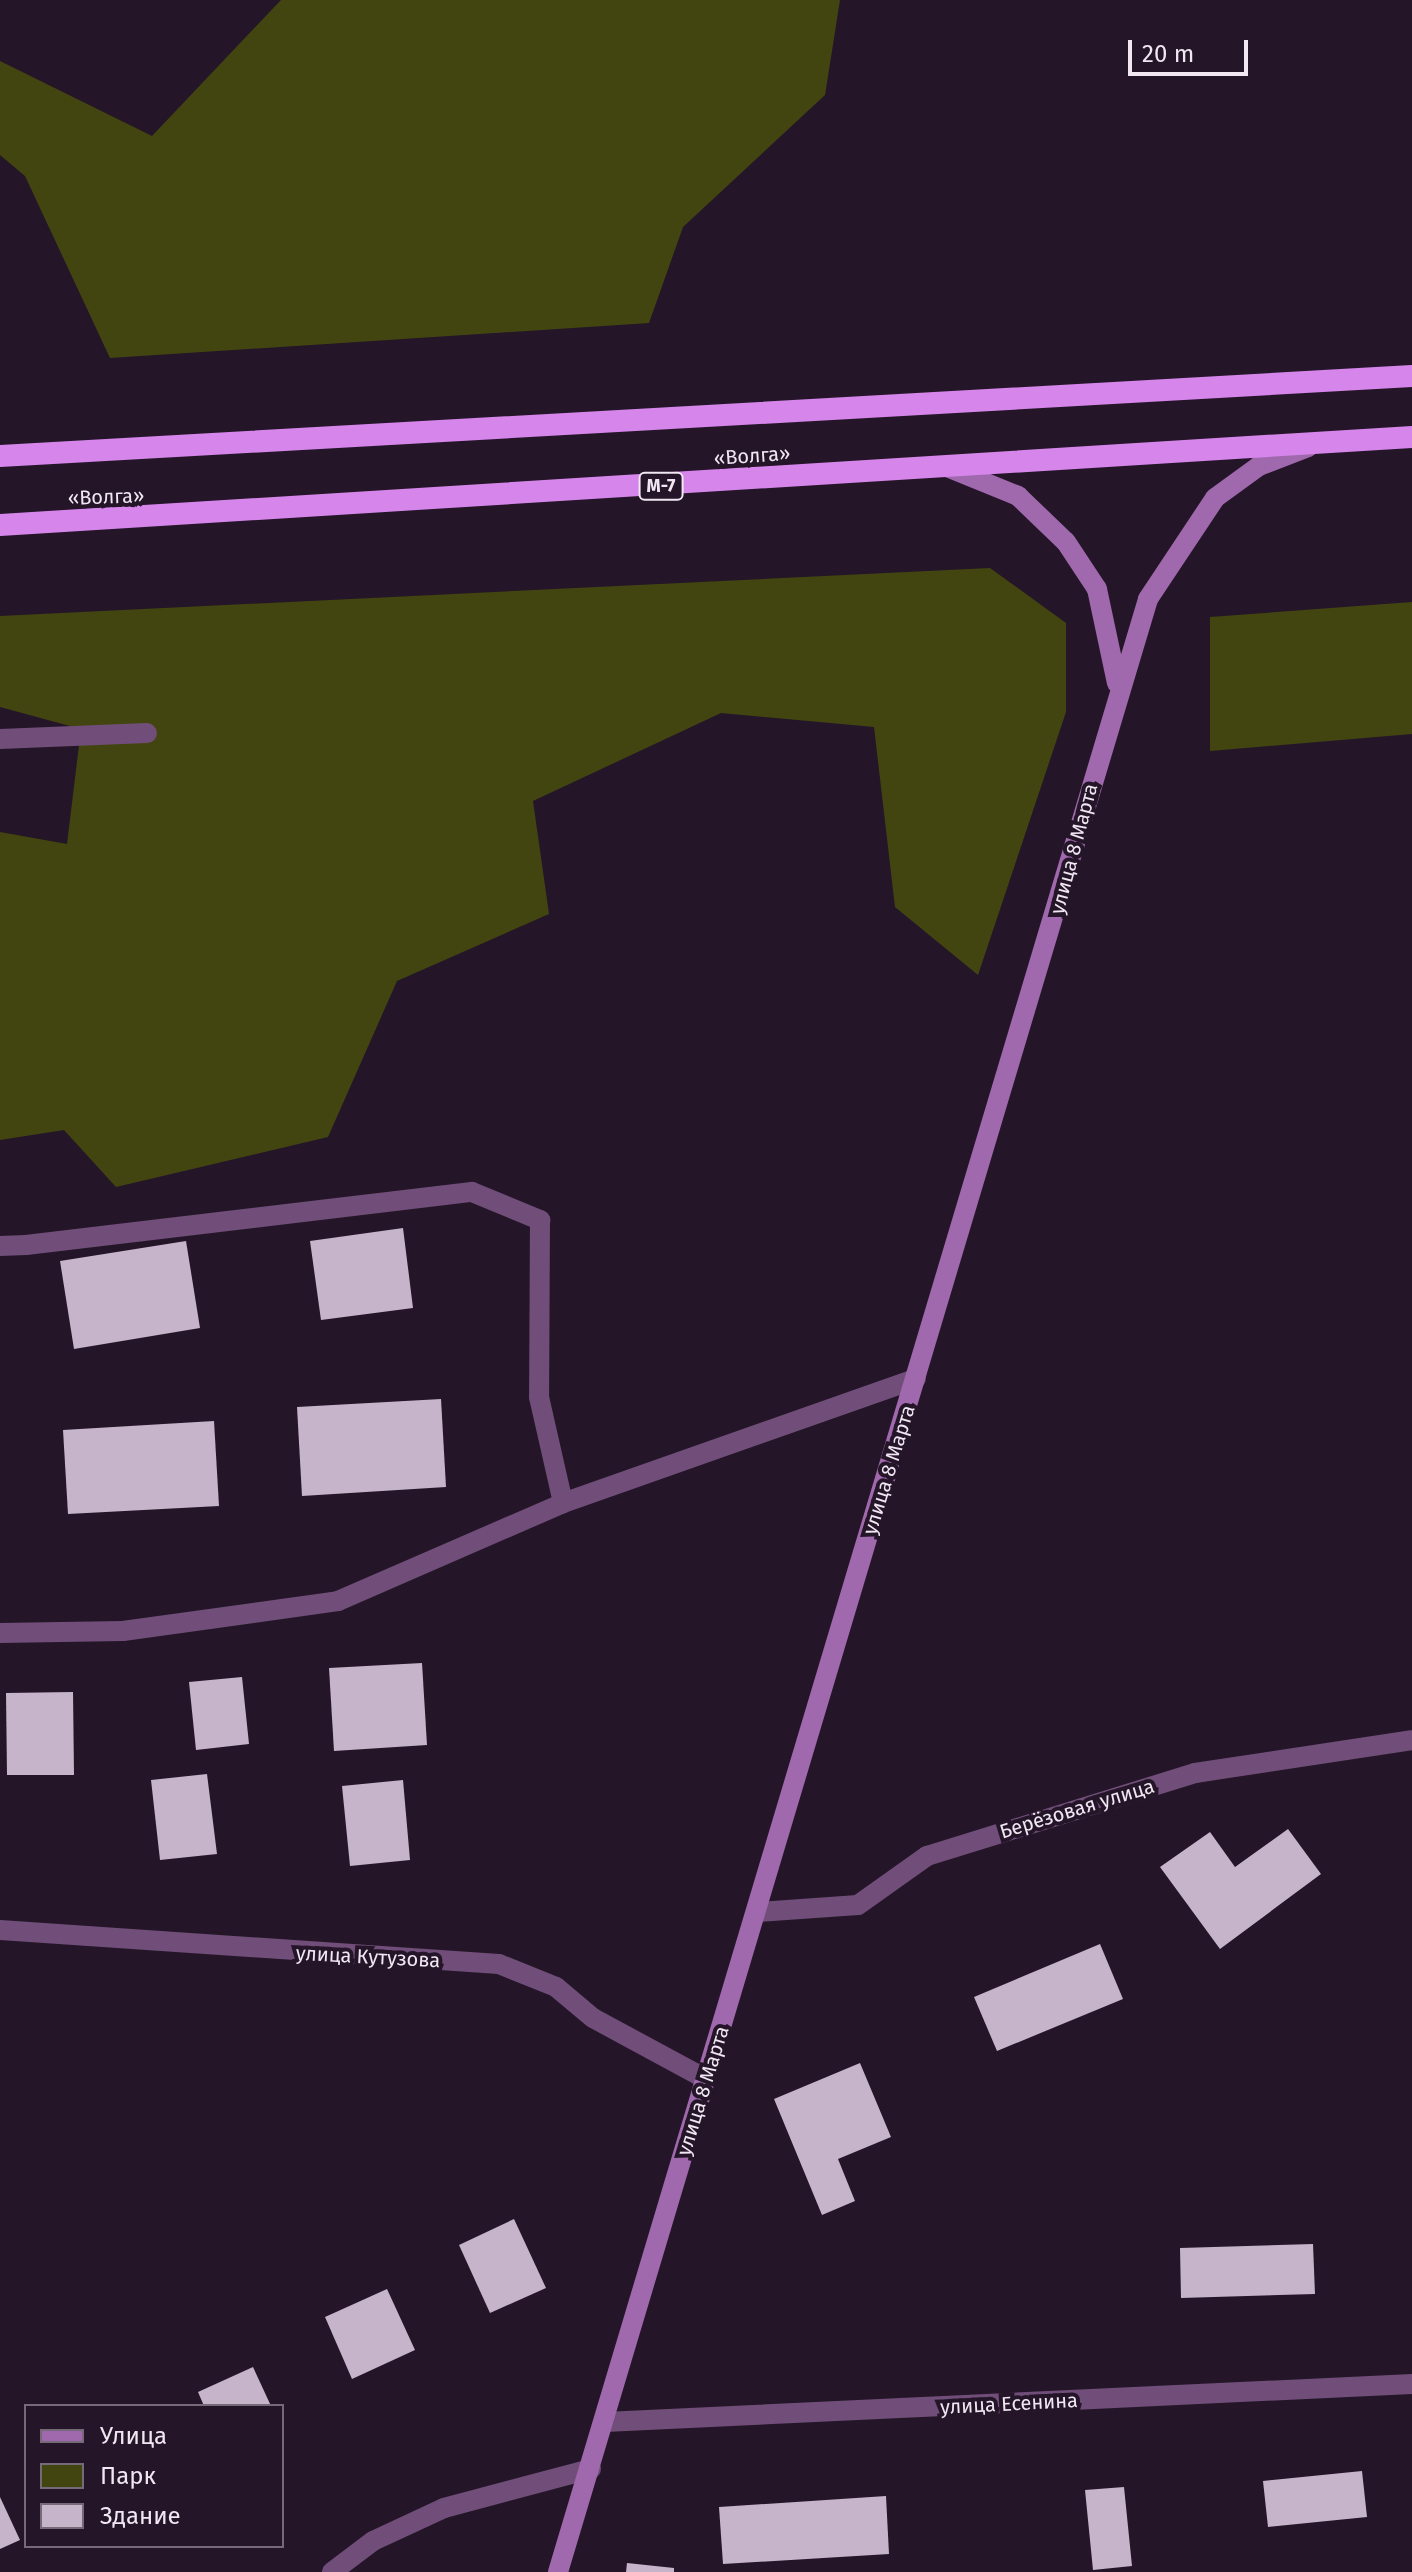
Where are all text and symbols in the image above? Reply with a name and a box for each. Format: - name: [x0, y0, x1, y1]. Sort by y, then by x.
- scale bar: [1132, 24, 1252, 74]
- text: 20 m: [1142, 40, 1194, 68]
- street label: «Волга»: [713, 441, 791, 471]
- road number: М-7: [637, 472, 685, 500]
- street label: «Волга»: [67, 484, 145, 510]
- street label: улица 8 Марта: [1045, 781, 1103, 917]
- street label: улица 8 Марта: [858, 1402, 920, 1538]
- street label: Берёзовая улица: [997, 1774, 1157, 1844]
- street label: улица Кутузова: [295, 1941, 441, 1973]
- street label: улица 8 Марта: [672, 2023, 734, 2159]
- street label: улица Есенина: [939, 2388, 1079, 2420]
- legend: [24, 2404, 284, 2548]
- text: Улица: [100, 2422, 167, 2450]
- text: Парк: [100, 2462, 156, 2490]
- text: Здание: [100, 2502, 181, 2530]

